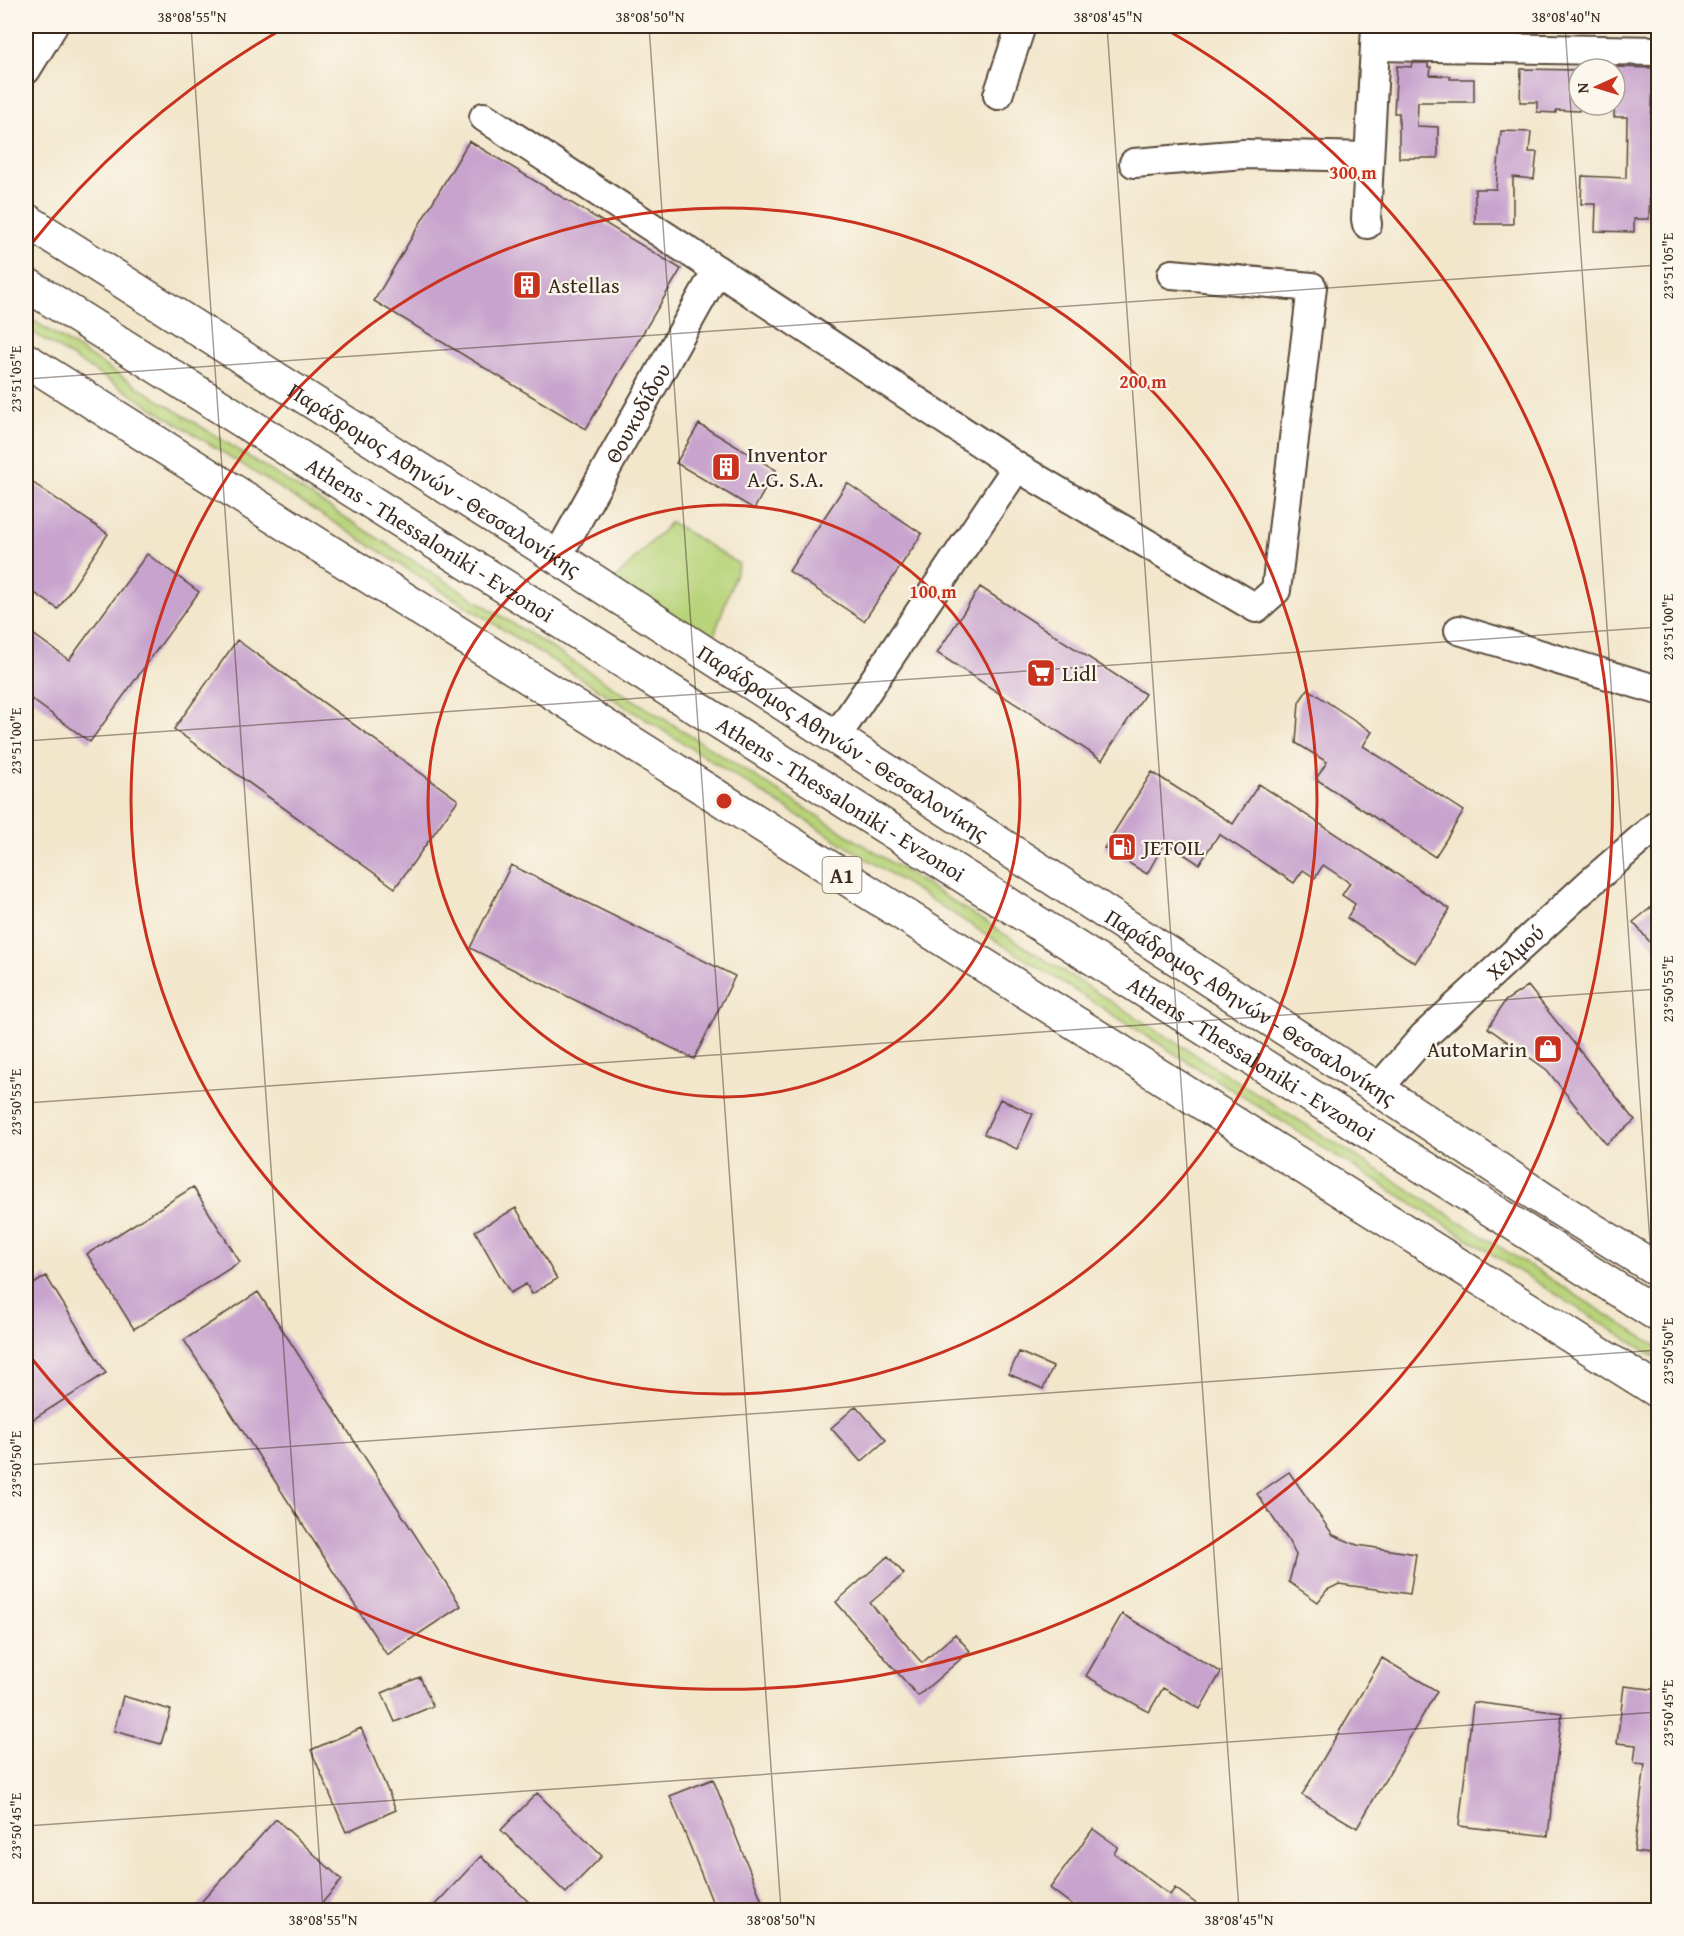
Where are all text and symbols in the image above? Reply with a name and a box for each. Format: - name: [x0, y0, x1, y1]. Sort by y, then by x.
- text: 38°08'55"N: [158, 6, 227, 27]
- text: 38°08'50"N: [616, 6, 685, 27]
- text: 38°08'45"N: [1074, 6, 1143, 27]
- text: 38°08'40"N: [1532, 6, 1601, 27]
- north arrow: [1567, 57, 1627, 117]
- text: N: [1570, 82, 1594, 94]
- text: 300 m: [1329, 159, 1377, 186]
- text: 23°51'05"E: [1657, 232, 1678, 299]
- building icon: Astellas: [511, 269, 543, 301]
- place label: Astellas: [548, 269, 620, 301]
- text: 23°51'05"E: [5, 345, 26, 412]
- street label: Θουκυδίδου: [596, 357, 678, 469]
- text: 200 m: [1119, 368, 1167, 395]
- street label: Παράδρομος Αθηνών - Θεσσαλονίκης: [282, 374, 588, 585]
- place label: Inventor A.G. S.A.: [747, 438, 827, 495]
- street label: Athens - Thessaloniki - Evzonoi: [300, 449, 561, 630]
- building icon: Inventor A.G. S.A.: [710, 451, 742, 483]
- text: 100 m: [909, 578, 957, 605]
- text: 23°51'00"E: [1657, 593, 1678, 660]
- street label: Παράδρομος Αθηνών - Θεσσαλονίκης: [691, 636, 996, 849]
- supermarket icon: Lidl: [1025, 657, 1057, 689]
- place label: Lidl: [1062, 657, 1097, 689]
- text: 23°51'00"E: [5, 707, 26, 774]
- street label: Athens - Thessaloniki - Evzonoi: [711, 708, 971, 889]
- centre of rings: [714, 791, 734, 811]
- fuel station icon: JETOIL: [1106, 831, 1138, 863]
- place label: JETOIL: [1140, 831, 1205, 863]
- road number: Α1: [822, 857, 862, 893]
- street label: Παράδρομος Αθηνών - Θεσσαλονίκης: [1099, 901, 1404, 1113]
- street label: Χελμού: [1479, 917, 1551, 987]
- text: 23°50'55"E: [1657, 955, 1678, 1022]
- street label: Athens - Thessaloniki - Evzonoi: [1121, 968, 1382, 1149]
- place label: AutoMarin: [1427, 1033, 1528, 1065]
- shop icon: AutoMarin: [1532, 1033, 1564, 1065]
- text: 23°50'55"E: [5, 1068, 26, 1135]
- text: 23°50'50"E: [1657, 1317, 1678, 1384]
- text: 23°50'50"E: [5, 1430, 26, 1497]
- text: 23°50'45"E: [1657, 1679, 1678, 1746]
- text: 23°50'45"E: [5, 1792, 26, 1859]
- text: 38°08'55"N: [289, 1909, 358, 1930]
- text: 38°08'50"N: [747, 1909, 816, 1930]
- text: 38°08'45"N: [1205, 1909, 1274, 1930]

